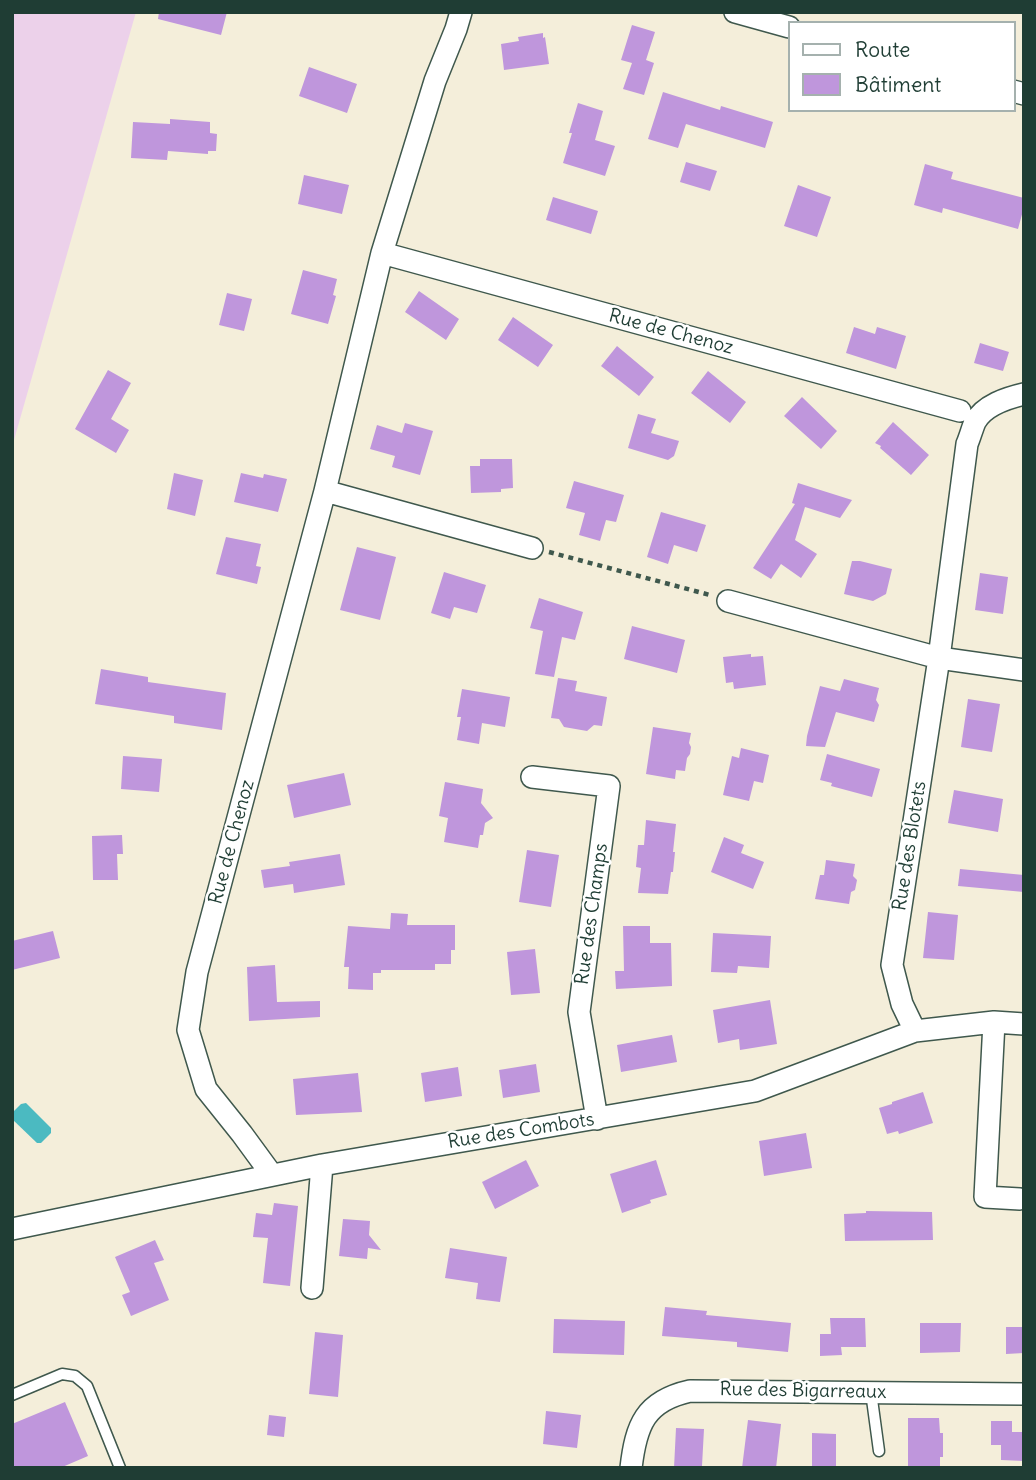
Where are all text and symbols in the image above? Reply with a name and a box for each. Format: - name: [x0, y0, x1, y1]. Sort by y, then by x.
- legend: [788, 21, 1015, 112]
- text: Route: [855, 36, 910, 63]
- text: Bâtiment: [855, 71, 941, 98]
- street label: Rue de Chenoz: [606, 304, 736, 360]
- street label: Rue de Chenoz: [204, 777, 260, 907]
- street label: Rue des Blotets: [888, 780, 932, 912]
- street label: Rue des Champs: [571, 842, 613, 986]
- street label: Rue des Combots: [446, 1108, 596, 1154]
- street label: Rue des Bigarreaux: [719, 1378, 887, 1404]

